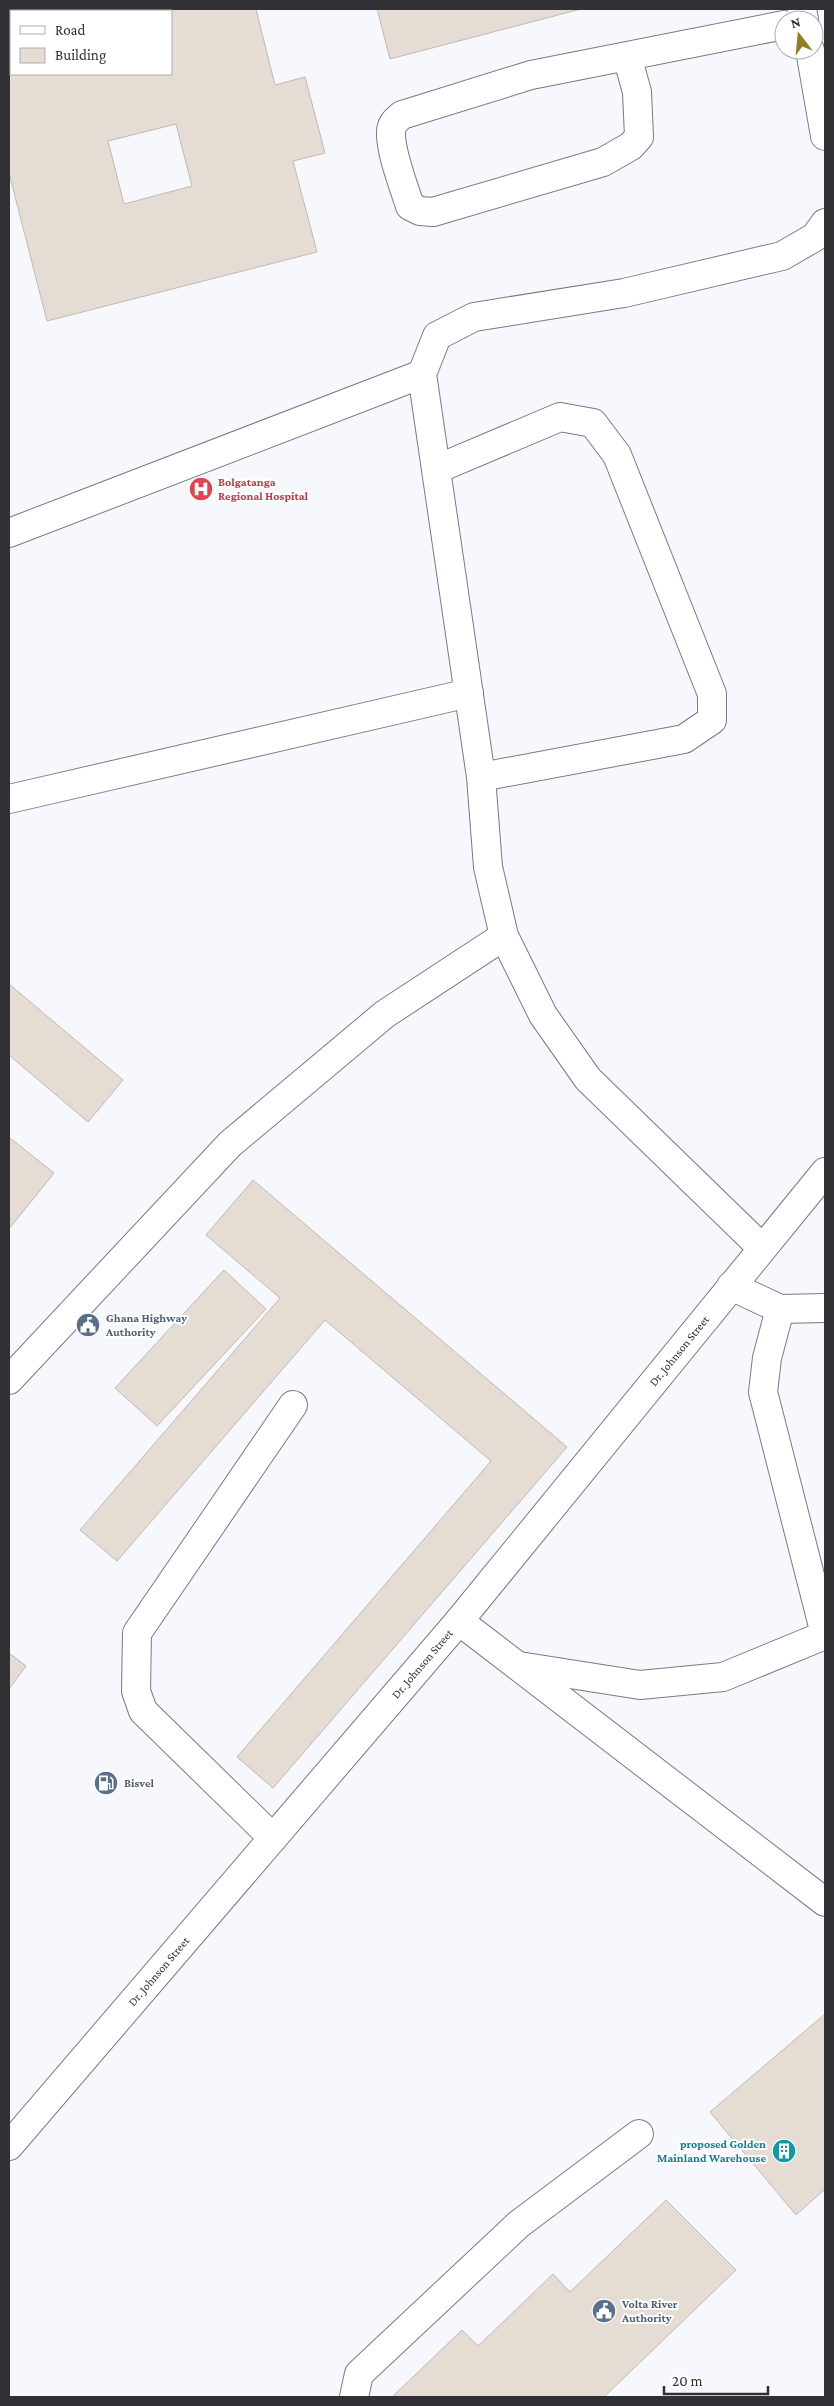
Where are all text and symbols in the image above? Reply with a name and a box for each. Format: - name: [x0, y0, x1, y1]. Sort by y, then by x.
- legend: [10, 10, 172, 75]
- north arrow: [774, 10, 824, 60]
- text: N: [789, 13, 803, 32]
- text: Road: [55, 22, 86, 38]
- text: Building: [55, 47, 106, 64]
- place label: Bolgatanga Regional Hospital: [218, 475, 309, 503]
- hospital icon: Bolgatanga Regional Hospital: [188, 476, 214, 502]
- place label: Ghana Highway Authority: [105, 1311, 187, 1339]
- public building icon: Ghana Highway Authority: [75, 1312, 101, 1338]
- street label: Dr. Johnson Street: [646, 1312, 713, 1389]
- street label: Dr. Johnson Street: [389, 1626, 457, 1701]
- fuel station icon: Bisvel: [93, 1770, 119, 1796]
- place label: Bisvel: [124, 1776, 155, 1790]
- street label: Dr. Johnson Street: [125, 1933, 193, 2009]
- place label: proposed Golden Mainland Warehouse: [657, 2137, 766, 2165]
- building icon: proposed Golden Mainland Warehouse: [771, 2138, 797, 2164]
- place label: Volta River Authority: [621, 2297, 678, 2325]
- public building icon: Volta River Authority: [591, 2298, 617, 2324]
- scale bar: [664, 2364, 768, 2396]
- text: 20 m: [672, 2373, 703, 2389]

